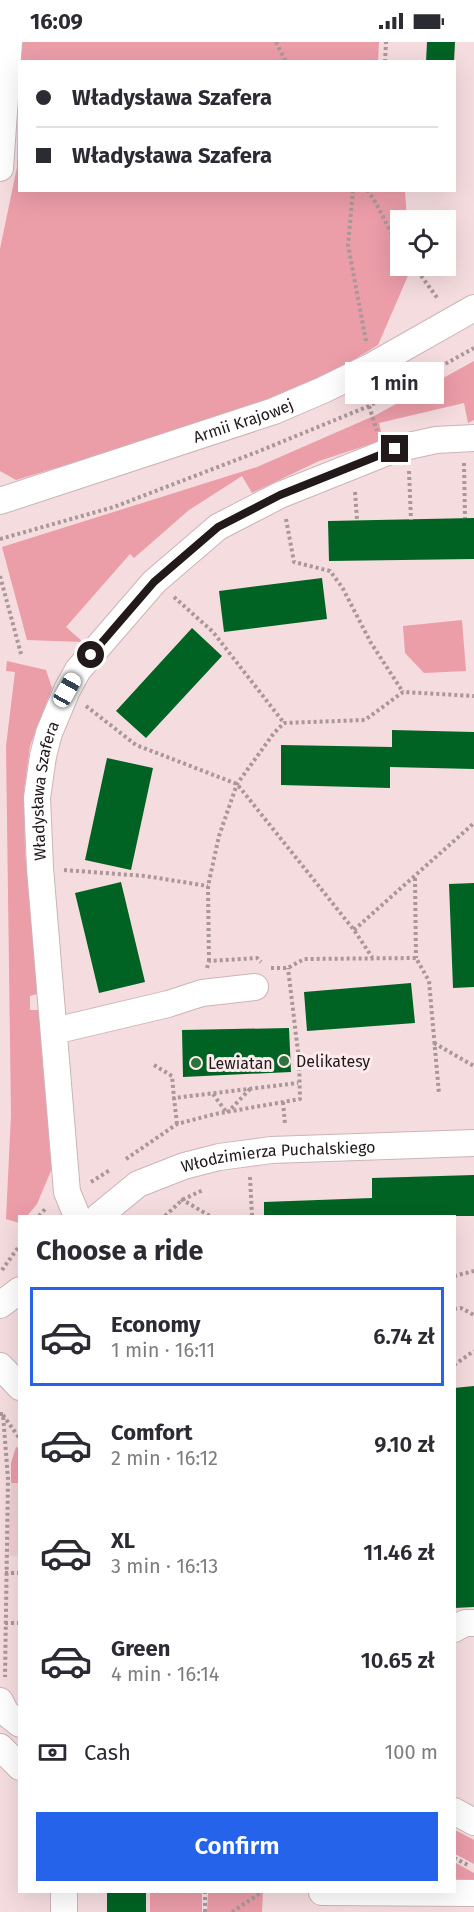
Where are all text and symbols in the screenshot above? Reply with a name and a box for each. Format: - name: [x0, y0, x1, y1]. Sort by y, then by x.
- text: 16:09: [30, 8, 83, 35]
- text: Władysława Szafera: [72, 84, 272, 111]
- text: Władysława Szafera: [72, 142, 272, 169]
- map controls: [390, 210, 456, 276]
- button: locate: [390, 210, 456, 276]
- callout: 1 min: [346, 362, 444, 404]
- text: 1 min: [370, 371, 419, 395]
- street label: Armii Krajowej: [191, 394, 296, 446]
- route end: [381, 435, 408, 462]
- route start: [77, 641, 104, 668]
- car: [50, 670, 84, 710]
- street label: Władysława Szafera: [27, 718, 63, 861]
- place label: Delikatesy: [296, 1052, 370, 1071]
- place label: Lewiatan: [208, 1054, 273, 1073]
- marker: Delikatesy: [277, 1054, 291, 1068]
- marker: Lewiatan: [189, 1056, 203, 1070]
- street label: Włodzimierza Puchalskiego: [179, 1137, 376, 1176]
- text: Choose a ride: [36, 1235, 203, 1267]
- icon: car: [39, 1310, 93, 1364]
- text: Economy: [111, 1311, 200, 1338]
- text: 6.74 zł: [373, 1323, 435, 1350]
- text: 1 min · 16:11: [111, 1338, 215, 1362]
- icon: car: [39, 1418, 93, 1472]
- text: Comfort: [111, 1419, 192, 1446]
- text: 9.10 zł: [374, 1431, 435, 1458]
- text: 2 min · 16:12: [111, 1446, 218, 1470]
- icon: car: [39, 1526, 93, 1580]
- text: XL: [111, 1527, 135, 1554]
- text: 11.46 zł: [363, 1539, 435, 1566]
- text: 3 min · 16:13: [111, 1554, 218, 1578]
- icon: car: [39, 1634, 93, 1688]
- text: Green: [111, 1635, 170, 1662]
- text: 10.65 zł: [361, 1647, 435, 1674]
- text: 4 min · 16:14: [111, 1662, 219, 1686]
- icon: cash: [36, 1736, 69, 1769]
- text: Cash: [84, 1739, 131, 1766]
- text: 100 m: [385, 1740, 438, 1764]
- button: Confirm: [36, 1812, 438, 1881]

